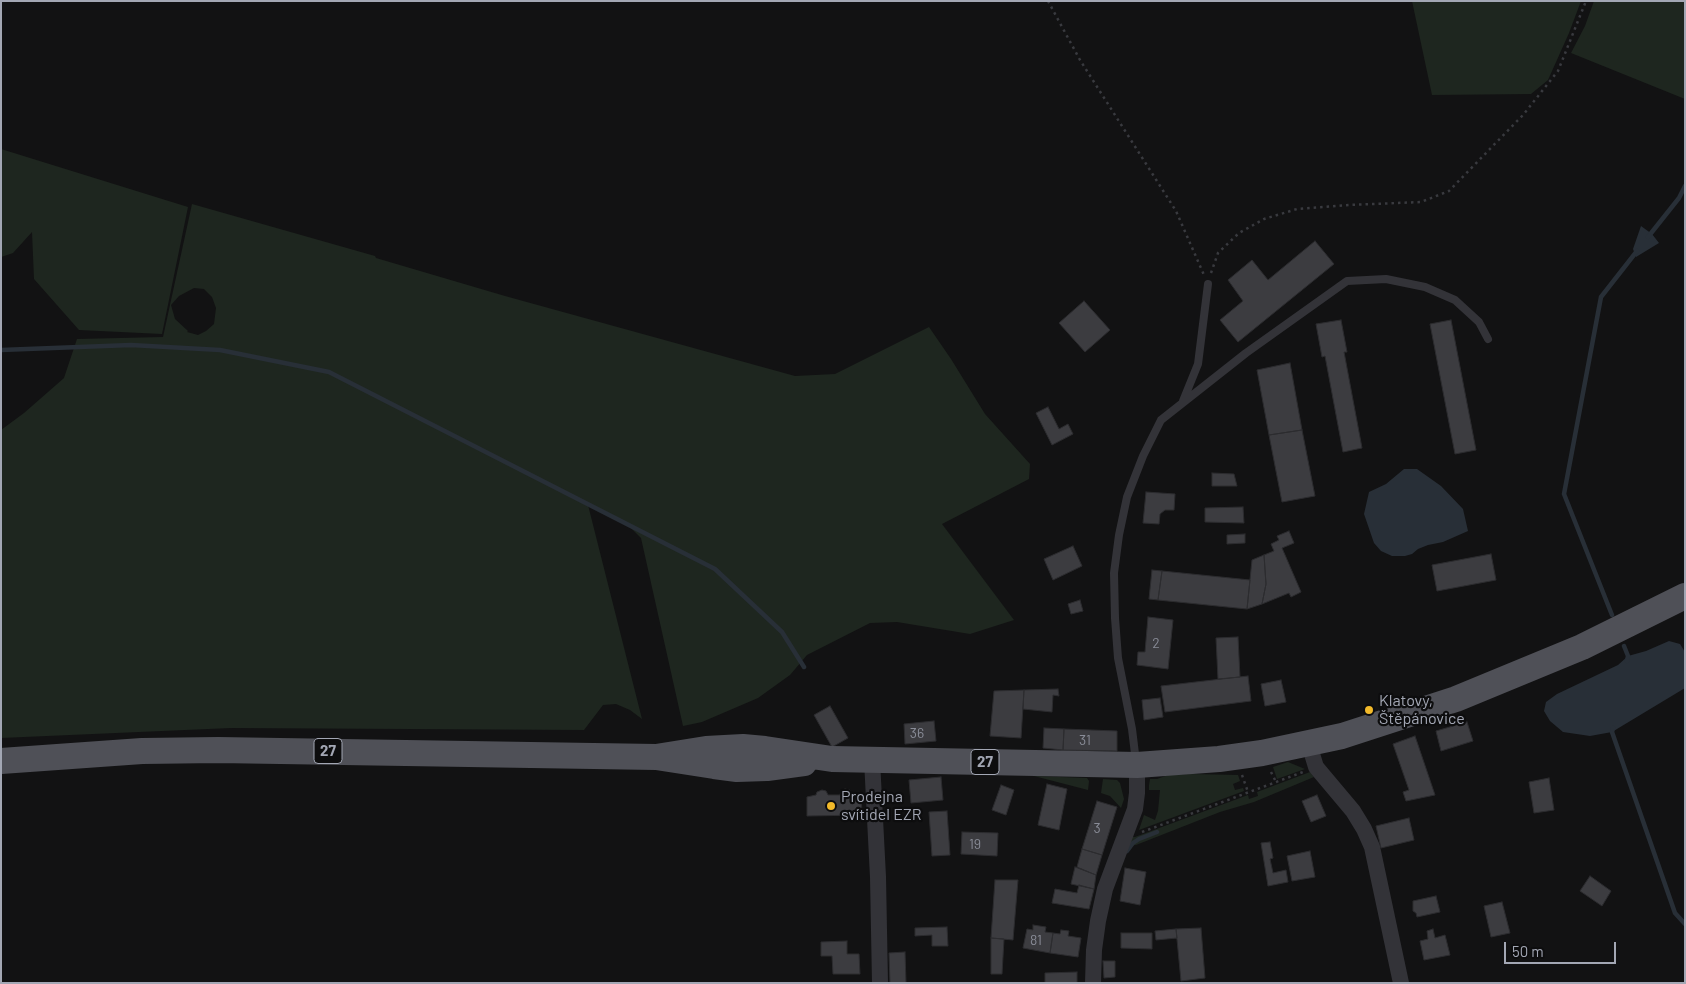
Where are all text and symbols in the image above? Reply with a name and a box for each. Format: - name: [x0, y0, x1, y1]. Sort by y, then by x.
- house number: 2: [1152, 635, 1160, 651]
- place label: Klatovy, Štěpánovice: [1379, 691, 1465, 729]
- marker: Klatovy, Štěpánovice: [1363, 704, 1375, 716]
- house number: 36: [910, 725, 924, 741]
- house number: 31: [1079, 732, 1091, 748]
- road number: 27: [314, 738, 342, 764]
- road number: 27: [971, 750, 999, 774]
- place label: Prodejna svítidel EZR: [841, 787, 921, 825]
- marker: Prodejna svítidel EZR: [825, 800, 837, 812]
- house number: 3: [1093, 820, 1101, 836]
- house number: 19: [969, 836, 981, 852]
- house number: 81: [1030, 932, 1042, 948]
- scale bar: [1506, 932, 1618, 964]
- text: 50 m: [1512, 942, 1544, 960]

